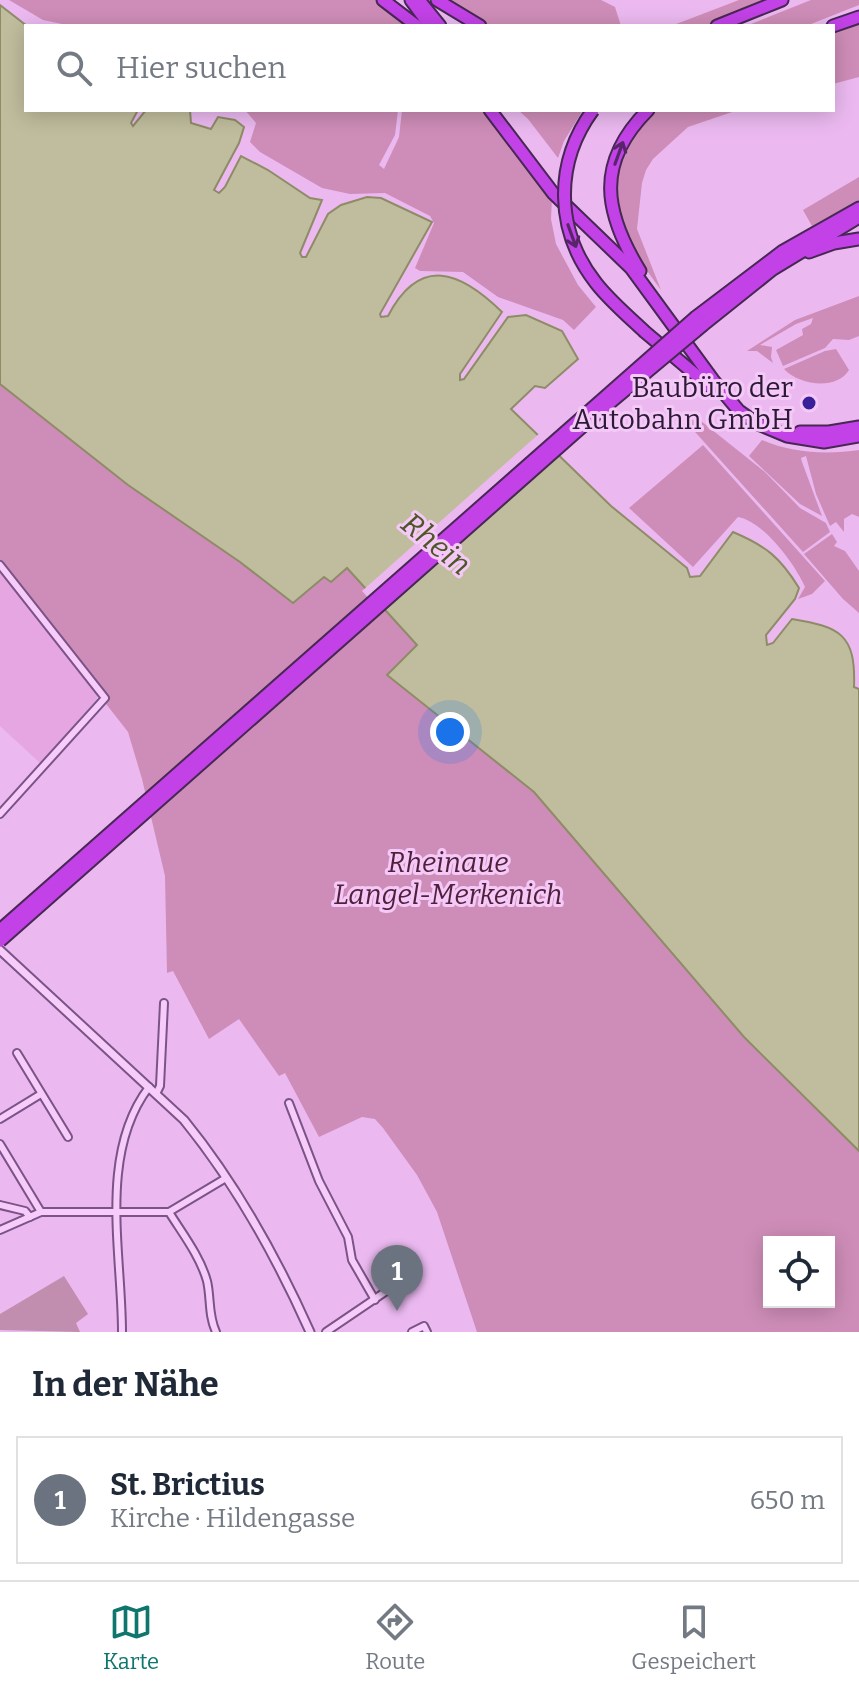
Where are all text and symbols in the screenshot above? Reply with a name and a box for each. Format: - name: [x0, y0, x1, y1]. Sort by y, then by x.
- search box: [24, 24, 835, 112]
- icon: search: [52, 46, 96, 90]
- text: Hier suchen: [116, 50, 286, 86]
- one-way arrow: [613, 141, 628, 166]
- one-way arrow: [565, 223, 580, 248]
- place label: Baubüro der Autobahn GmbH: [573, 371, 793, 436]
- marker: Baubüro der Autobahn GmbH: [800, 394, 818, 412]
- water label: Rhein: [394, 505, 478, 583]
- your location: [430, 712, 470, 752]
- park label: Rheinaue Langel-Merkenich: [334, 846, 562, 911]
- map controls: [763, 1236, 835, 1308]
- button: locate: [763, 1236, 835, 1308]
- pin: 1: [371, 1245, 423, 1311]
- text: In der Nähe: [32, 1364, 219, 1405]
- text: St. Brictius: [110, 1467, 265, 1503]
- text: 1: [54, 1485, 66, 1516]
- text: 650 m: [750, 1485, 825, 1516]
- text: Kirche · Hildengasse: [110, 1503, 355, 1534]
- tab: Karte: [103, 1600, 159, 1675]
- tab: Route: [365, 1600, 425, 1675]
- tab: Gespeichert: [631, 1600, 756, 1675]

